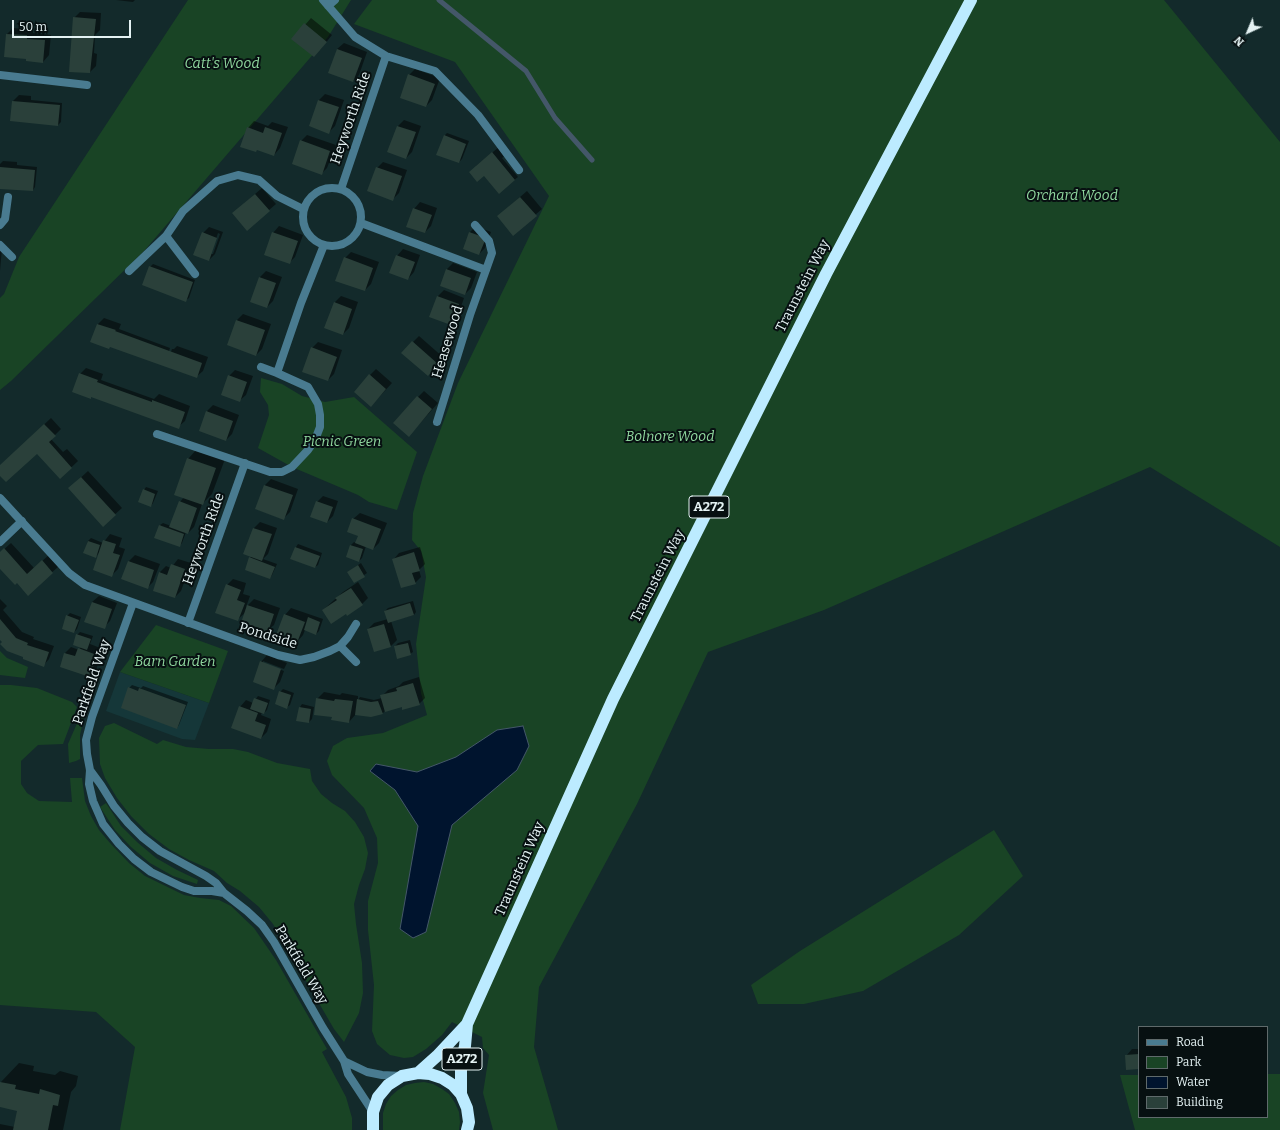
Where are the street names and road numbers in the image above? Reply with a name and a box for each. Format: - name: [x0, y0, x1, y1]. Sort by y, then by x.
- street label: Heyworth Ride: [327, 70, 375, 166]
- street label: Traunstein Way: [772, 237, 834, 335]
- street label: Heasewood: [429, 303, 467, 381]
- street label: Heyworth Ride: [180, 491, 228, 587]
- road number: A272: [689, 496, 729, 518]
- street label: Traunstein Way: [627, 527, 689, 625]
- street label: Pondside: [237, 619, 299, 653]
- street label: Parkfield Way: [70, 637, 114, 727]
- street label: Traunstein Way: [492, 819, 548, 919]
- street label: Parkfield Way: [271, 923, 331, 1007]
- road number: A272: [442, 1048, 482, 1070]

